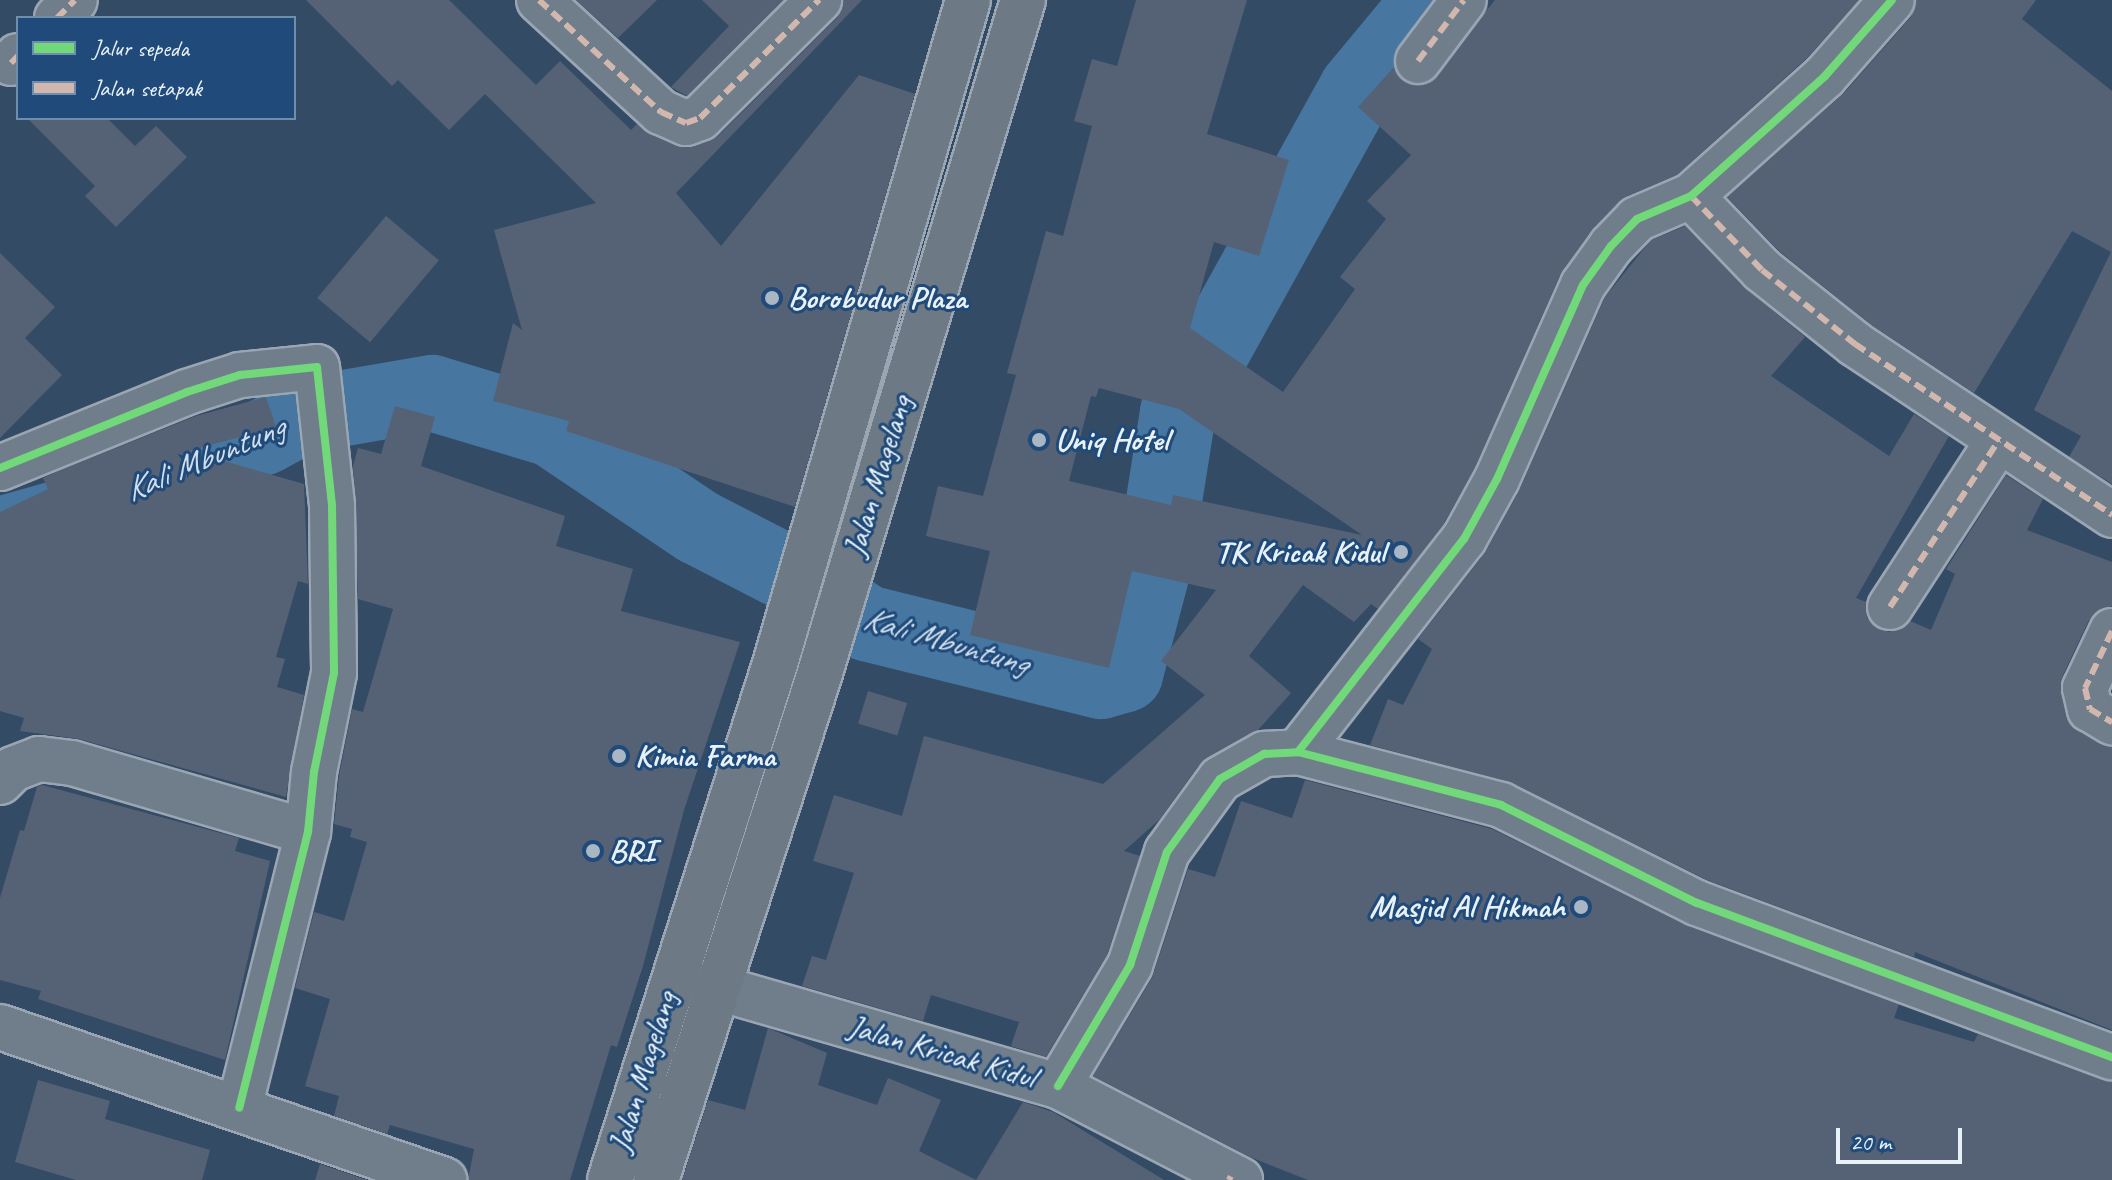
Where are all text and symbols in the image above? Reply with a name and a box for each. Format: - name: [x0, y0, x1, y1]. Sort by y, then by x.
- legend: [16, 16, 296, 120]
- text: Jalur sepeda: [92, 33, 189, 63]
- text: Jalan setapak: [92, 73, 202, 103]
- place label: Borobudur Plaza: [788, 279, 968, 317]
- marker: Borobudur Plaza: [763, 289, 781, 307]
- street label: Jalan Magelang: [835, 391, 921, 561]
- water label: Kali Mbuntung: [118, 406, 290, 510]
- place label: Uniq Hotel: [1055, 421, 1168, 459]
- marker: Uniq Hotel: [1030, 431, 1048, 449]
- place label: TK Kricak Kidul: [1215, 533, 1385, 571]
- marker: TK Kricak Kidul: [1392, 543, 1410, 561]
- water label: Kali Mbuntung: [859, 597, 1033, 683]
- place label: Kimia Farma: [635, 737, 776, 775]
- marker: Kimia Farma: [610, 747, 628, 765]
- place label: BRI: [609, 832, 655, 870]
- marker: BRI: [584, 842, 602, 860]
- place label: Masjid Al Hikmah: [1368, 888, 1565, 926]
- marker: Masjid Al Hikmah: [1572, 898, 1590, 916]
- street label: Jalan Magelang: [600, 987, 686, 1157]
- street label: Jalan Kricak Kidul: [844, 1007, 1040, 1097]
- scale bar: [1840, 1112, 1966, 1162]
- text: 20 m: [1850, 1127, 1891, 1157]

